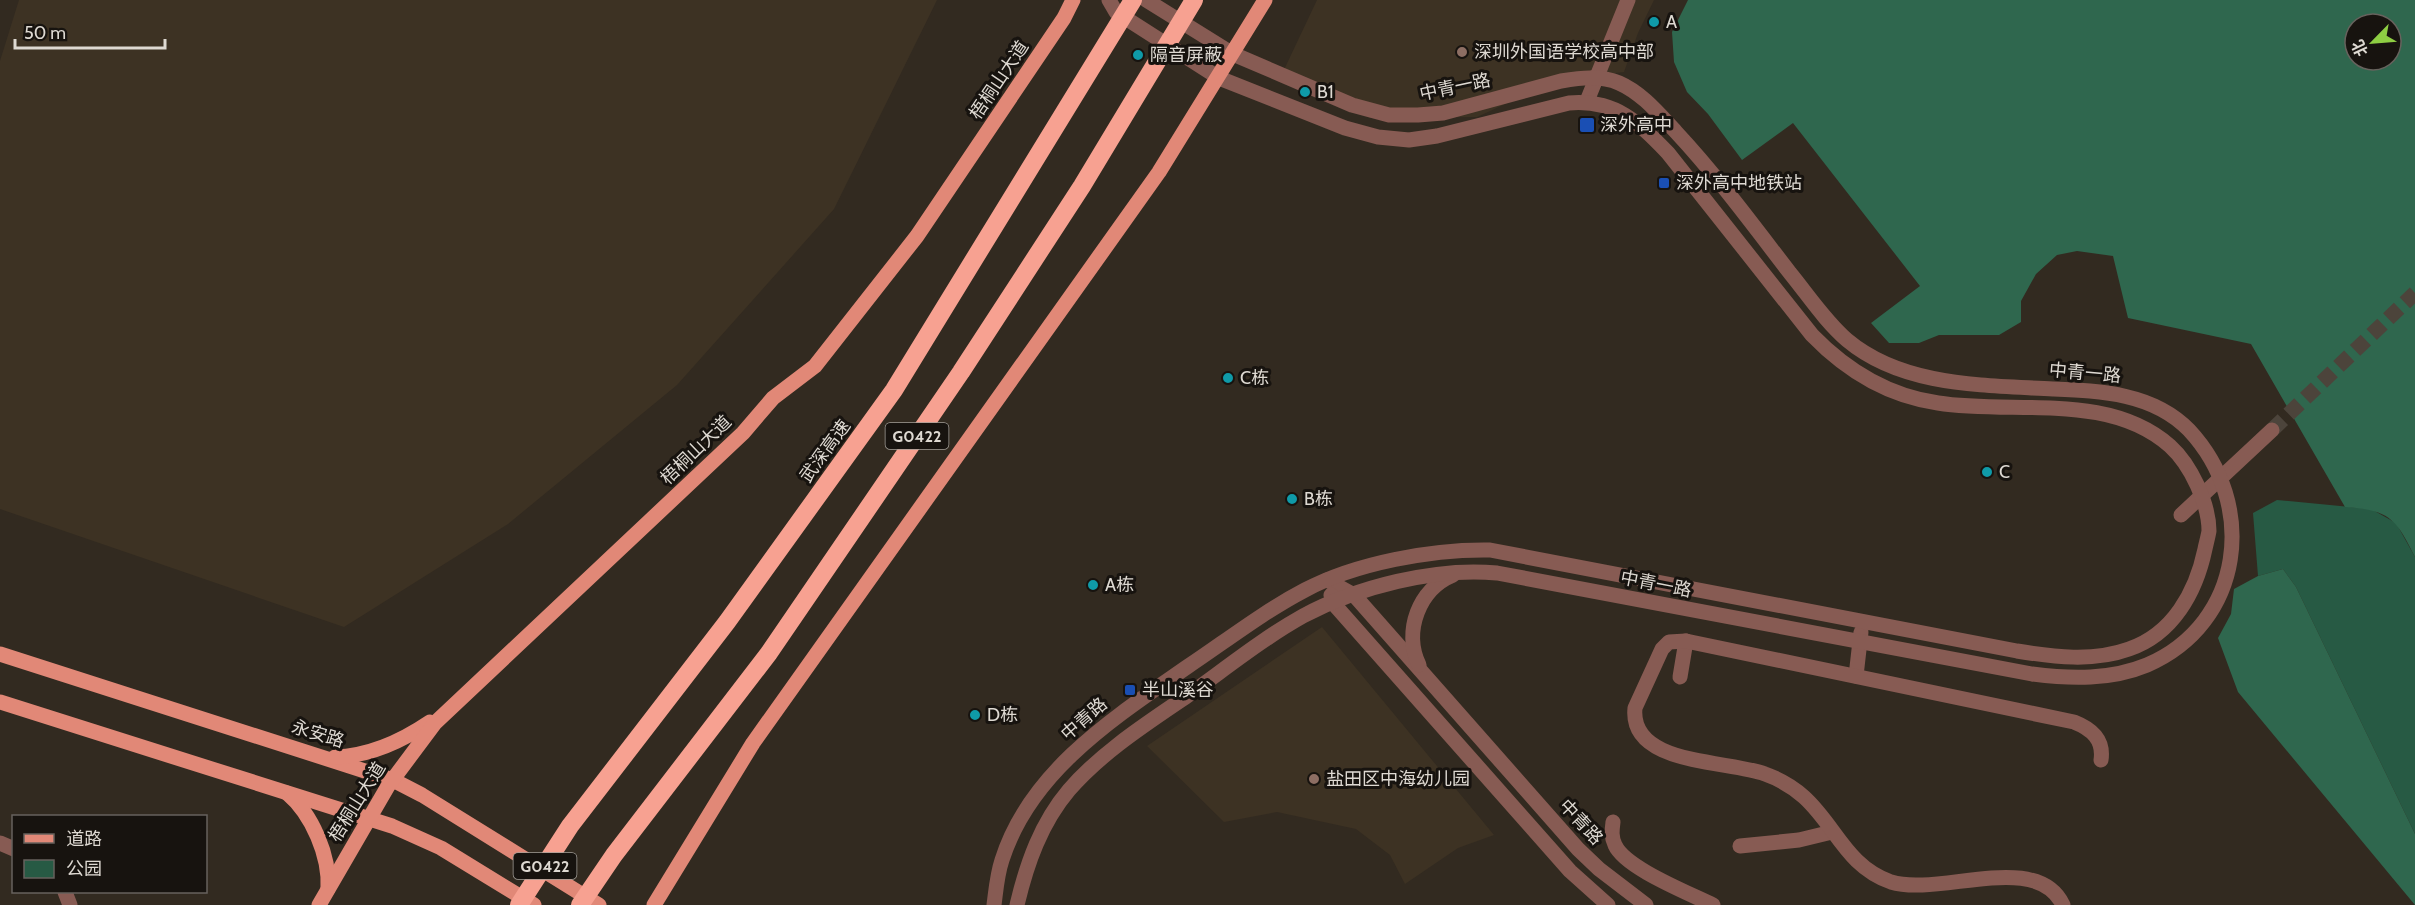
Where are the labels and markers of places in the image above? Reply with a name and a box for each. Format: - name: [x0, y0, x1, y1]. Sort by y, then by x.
- place label: A: [1666, 11, 1677, 33]
- marker: A: [1647, 15, 1661, 29]
- place label: 深圳外国语学校高中部: [1474, 41, 1654, 63]
- place label: 隔音屏蔽: [1150, 44, 1222, 66]
- marker: 深圳外国语学校高中部: [1455, 45, 1469, 59]
- marker: 隔音屏蔽: [1131, 48, 1145, 62]
- place label: B1: [1317, 81, 1334, 103]
- marker: B1: [1298, 85, 1312, 99]
- place label: 深外高中: [1600, 114, 1672, 136]
- marker: 深外高中: [1578, 116, 1596, 134]
- place label: 深外高中地铁站: [1676, 172, 1802, 194]
- marker: 深外高中地铁站: [1657, 176, 1671, 190]
- place label: C栋: [1240, 367, 1269, 389]
- marker: C栋: [1221, 371, 1235, 385]
- place label: C: [1999, 461, 2010, 483]
- marker: C: [1980, 465, 1994, 479]
- place label: B栋: [1304, 488, 1333, 510]
- marker: B栋: [1285, 492, 1299, 506]
- place label: A栋: [1105, 574, 1134, 596]
- marker: A栋: [1086, 578, 1100, 592]
- place label: 半山溪谷: [1142, 679, 1214, 701]
- marker: 半山溪谷: [1123, 683, 1137, 697]
- place label: D栋: [987, 704, 1018, 726]
- marker: D栋: [968, 708, 982, 722]
- place label: 盐田区中海幼儿园: [1326, 768, 1470, 790]
- marker: 盐田区中海幼儿园: [1307, 772, 1321, 786]

